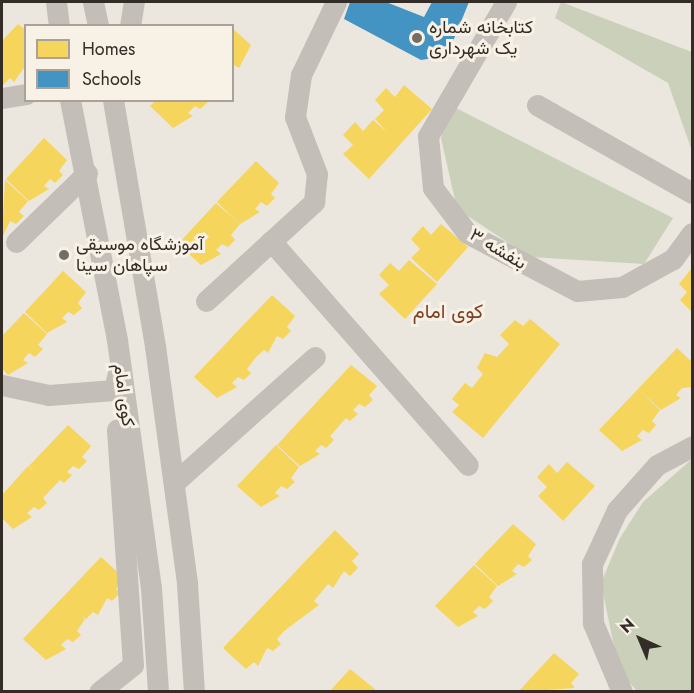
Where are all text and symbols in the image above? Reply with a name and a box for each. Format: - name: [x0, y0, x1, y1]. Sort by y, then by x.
- place label: کتابخانه شماره یک شهرداری: [429, 17, 533, 60]
- legend: [24, 24, 234, 102]
- marker: کتابخانه شماره یک شهرداری: [410, 31, 424, 45]
- text: Homes: [82, 36, 135, 62]
- text: Schools: [82, 66, 141, 92]
- street label: بنفشه ۳: [466, 224, 530, 274]
- place label: آموزشگاه موسیقی سپاهان سینا: [76, 234, 203, 276]
- marker: آموزشگاه موسیقی سپاهان سینا: [57, 248, 71, 262]
- district label: کوی امام: [413, 299, 483, 323]
- street label: کوی امام: [109, 362, 139, 428]
- north arrow: [610, 609, 670, 669]
- text: N: [615, 613, 640, 638]

